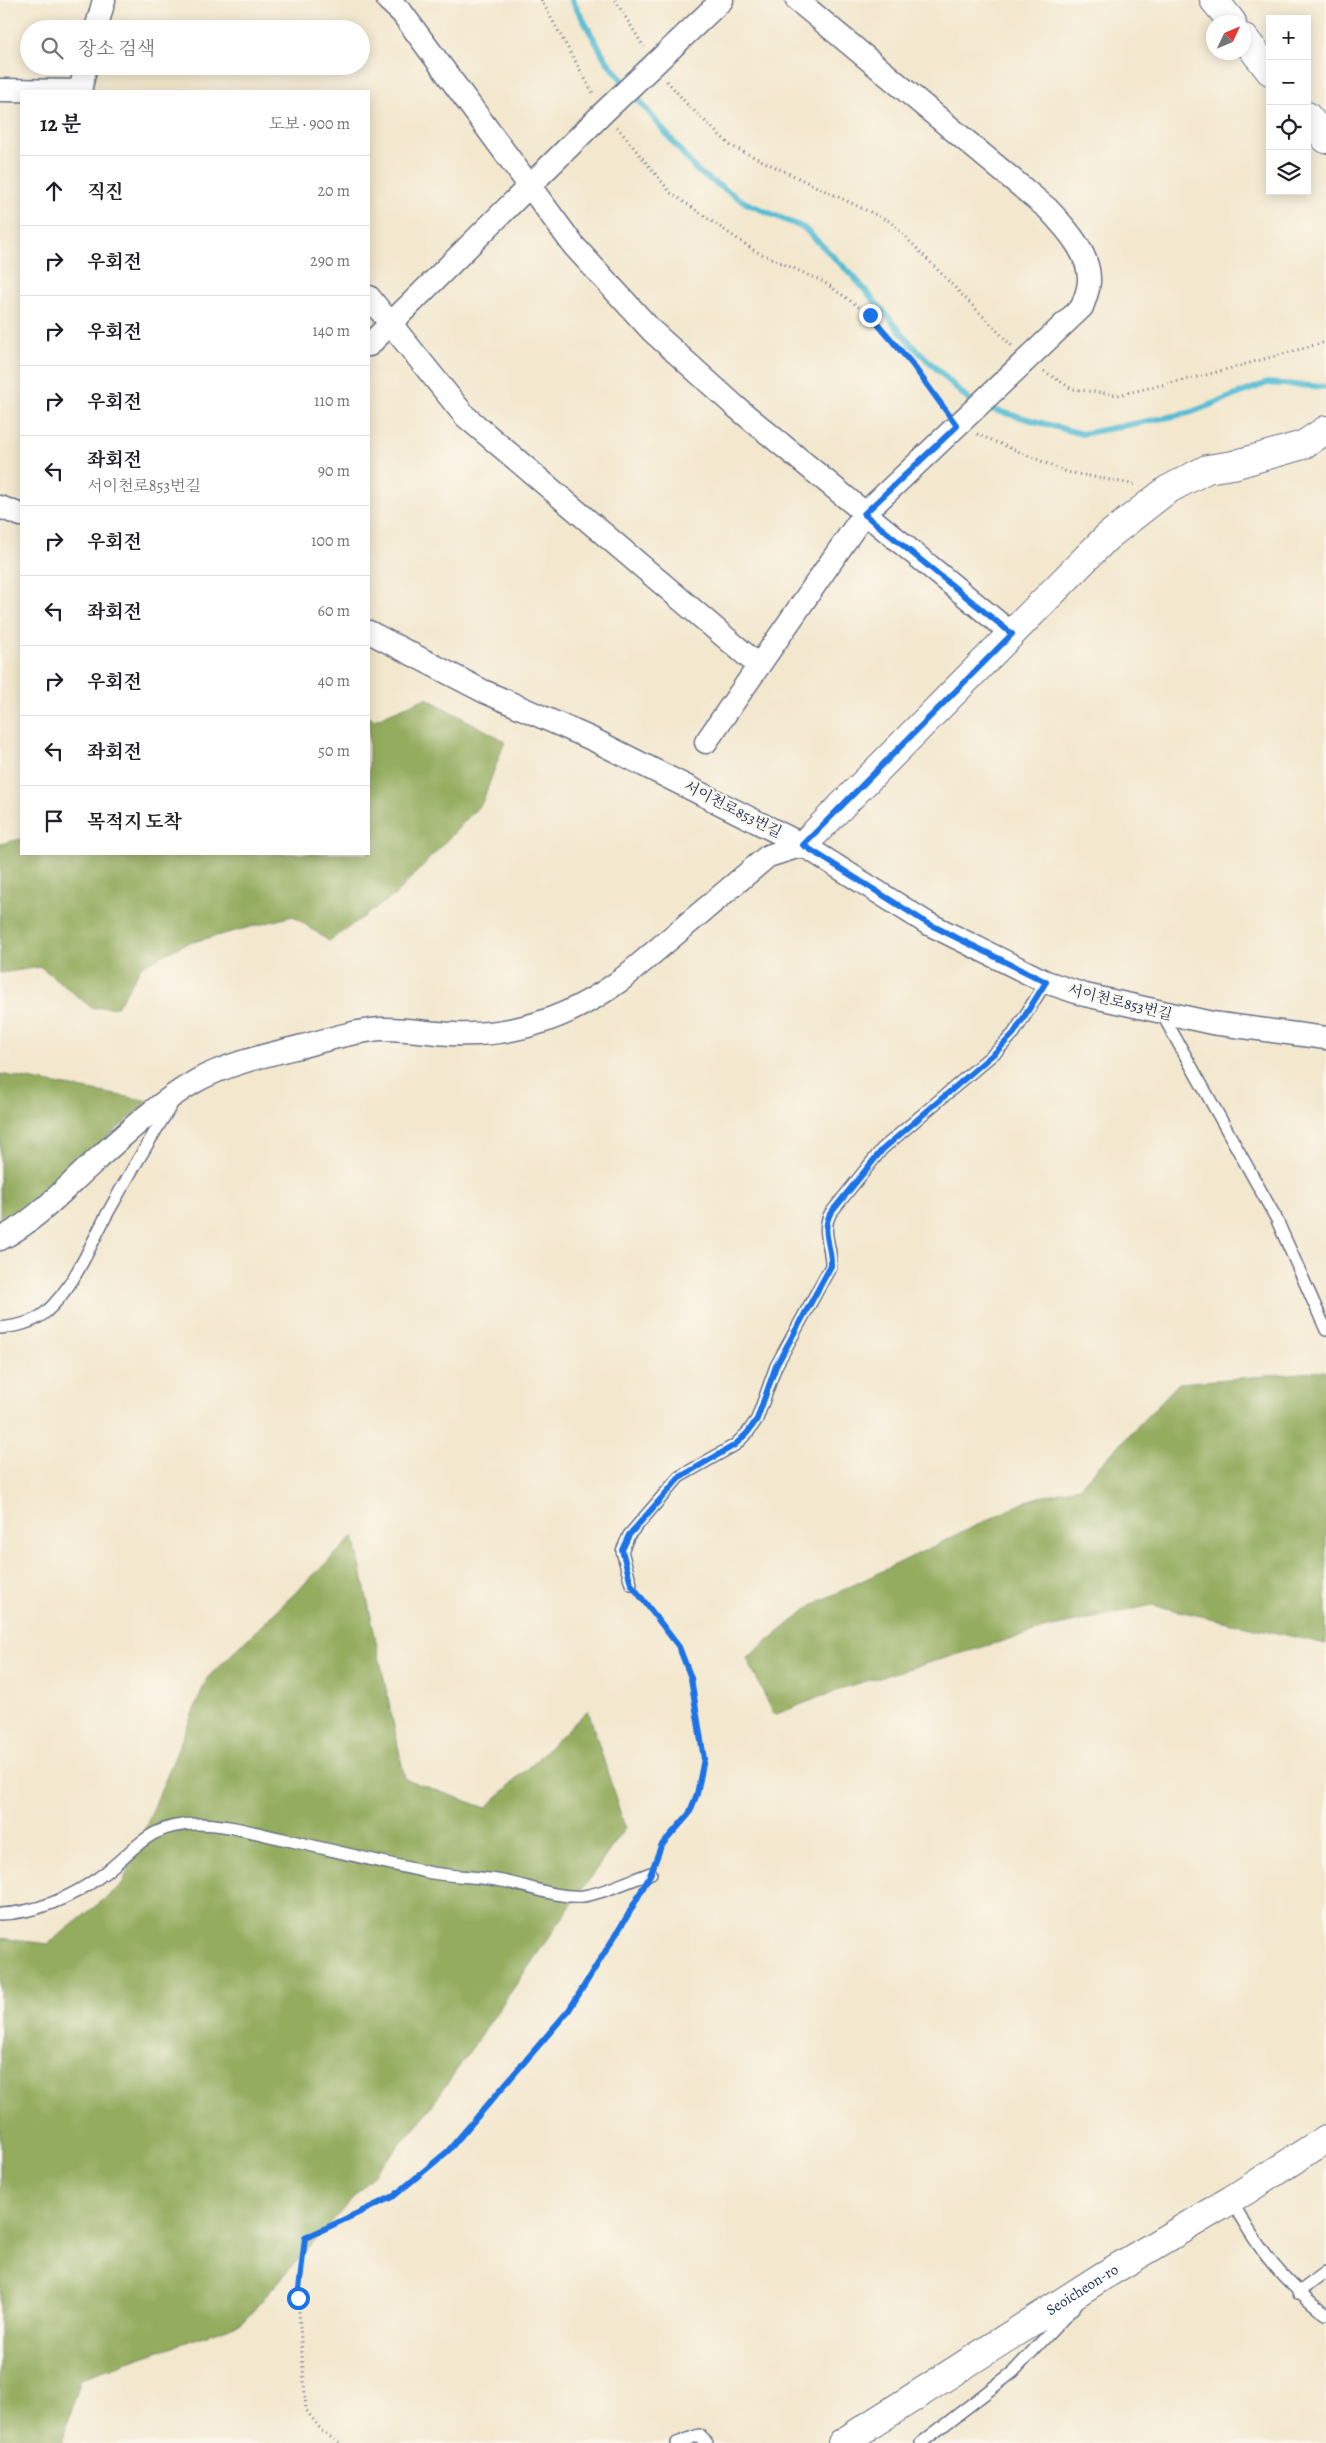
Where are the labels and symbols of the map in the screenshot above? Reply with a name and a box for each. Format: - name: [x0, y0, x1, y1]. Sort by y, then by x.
- north arrow: [1206, 15, 1251, 60]
- route end: [859, 304, 882, 327]
- street label: 서이천로853번길: [681, 776, 785, 842]
- street label: 서이천로853번길: [1066, 979, 1174, 1025]
- street label: Seoicheon-ro: [1042, 2259, 1122, 2320]
- route start: [287, 2287, 310, 2310]

